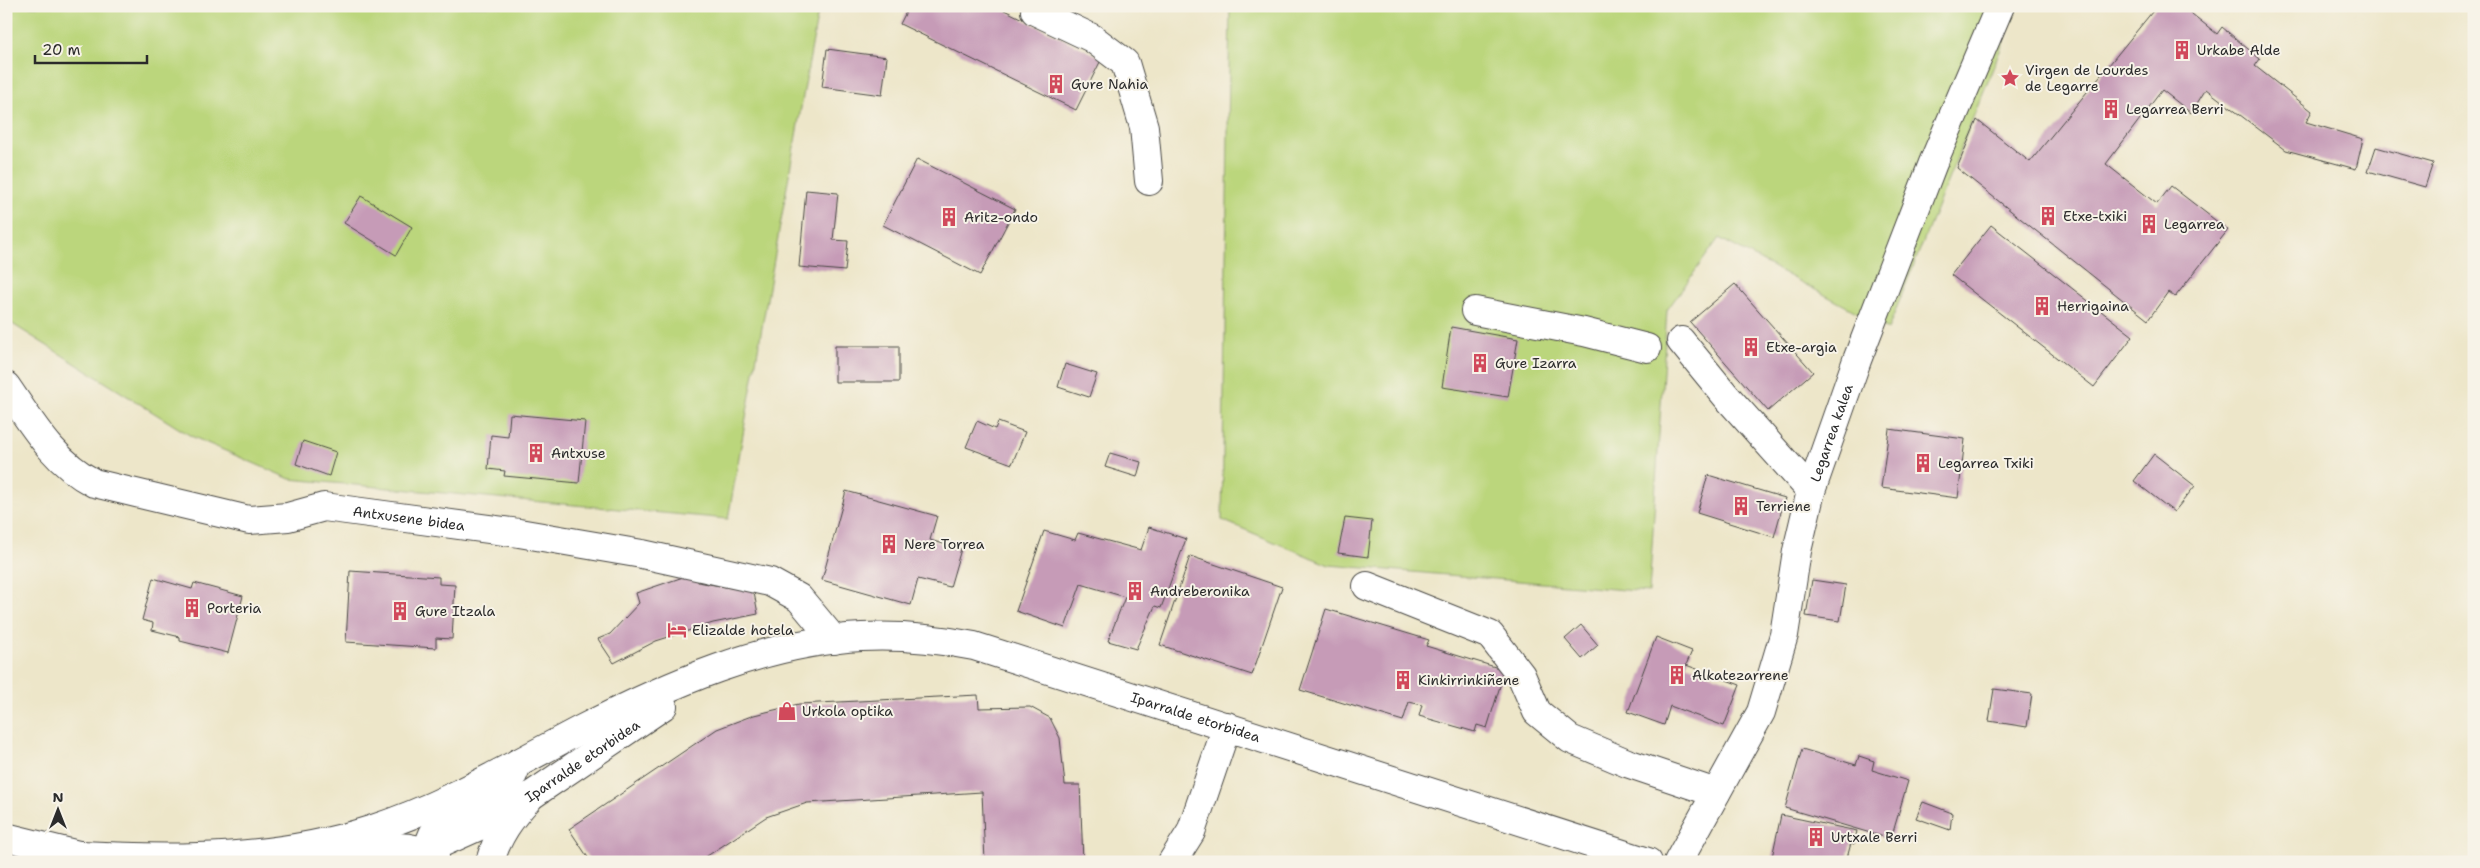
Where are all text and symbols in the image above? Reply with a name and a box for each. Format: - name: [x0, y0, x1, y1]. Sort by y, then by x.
- scale bar: [35, 32, 148, 64]
- building icon: Urkabe Alde: [2171, 39, 2193, 61]
- text: 20 m: [42, 40, 81, 60]
- place label: Urkabe Alde: [2197, 41, 2280, 59]
- place label: Virgen de Lourdes de Legarre: [2025, 61, 2149, 95]
- place icon: Virgen de Lourdes de Legarre: [1999, 67, 2021, 89]
- building icon: Gure Nahia: [1045, 73, 1067, 95]
- place label: Gure Nahia: [1071, 75, 1149, 93]
- building icon: Legarrea Berri: [2100, 98, 2122, 120]
- place label: Legarrea Berri: [2126, 100, 2224, 118]
- building icon: Etxe-txiki: [2037, 205, 2059, 227]
- building icon: Aritz-ondo: [938, 206, 960, 228]
- place label: Etxe-txiki: [2063, 207, 2127, 225]
- place label: Aritz-ondo: [964, 208, 1038, 226]
- building icon: Legarrea: [2138, 213, 2160, 235]
- place label: Legarrea: [2164, 215, 2225, 233]
- building icon: Herrigaina: [2031, 295, 2053, 317]
- place label: Herrigaina: [2057, 297, 2129, 315]
- building icon: Etxe-argia: [1740, 336, 1762, 358]
- place label: Etxe-argia: [1766, 338, 1837, 356]
- building icon: Gure Izarra: [1469, 352, 1491, 374]
- place label: Gure Izarra: [1495, 354, 1577, 372]
- street label: Legarrea kalea: [1806, 381, 1857, 484]
- building icon: Antxuse: [525, 442, 547, 464]
- place label: Antxuse: [551, 444, 606, 462]
- building icon: Legarrea Txiki: [1912, 452, 1934, 474]
- place label: Legarrea Txiki: [1938, 454, 2034, 472]
- building icon: Terriene: [1730, 495, 1752, 517]
- place label: Terriene: [1756, 497, 1811, 515]
- street label: Antxusene bidea: [352, 502, 466, 535]
- building icon: Nere Torrea: [878, 533, 900, 555]
- place label: Nere Torrea: [904, 535, 985, 553]
- building icon: Andreberonika: [1124, 580, 1146, 602]
- place label: Andreberonika: [1150, 582, 1250, 600]
- building icon: Porteria: [181, 597, 203, 619]
- place label: Porteria: [207, 599, 261, 617]
- building icon: Gure Itzala: [389, 600, 411, 622]
- place label: Gure Itzala: [415, 602, 495, 620]
- hotel icon: Elizalde hotela: [666, 619, 688, 641]
- place label: Elizalde hotela: [692, 621, 794, 639]
- building icon: Alkatezarrene: [1666, 664, 1688, 686]
- place label: Alkatezarrene: [1692, 666, 1789, 684]
- building icon: Kinkirrinkiñene: [1392, 669, 1414, 691]
- place label: Kinkirrinkiñene: [1418, 671, 1520, 689]
- street label: Iparralde etorbidea: [1129, 688, 1263, 746]
- shop icon: Urkola optika: [776, 700, 798, 722]
- place label: Urkola optika: [802, 702, 893, 720]
- street label: Iparralde etorbidea: [521, 715, 643, 806]
- north arrow: [32, 786, 82, 836]
- text: N: [52, 788, 64, 806]
- building icon: Urtxale Berri: [1805, 826, 1827, 848]
- place label: Urtxale Berri: [1831, 828, 1917, 846]

